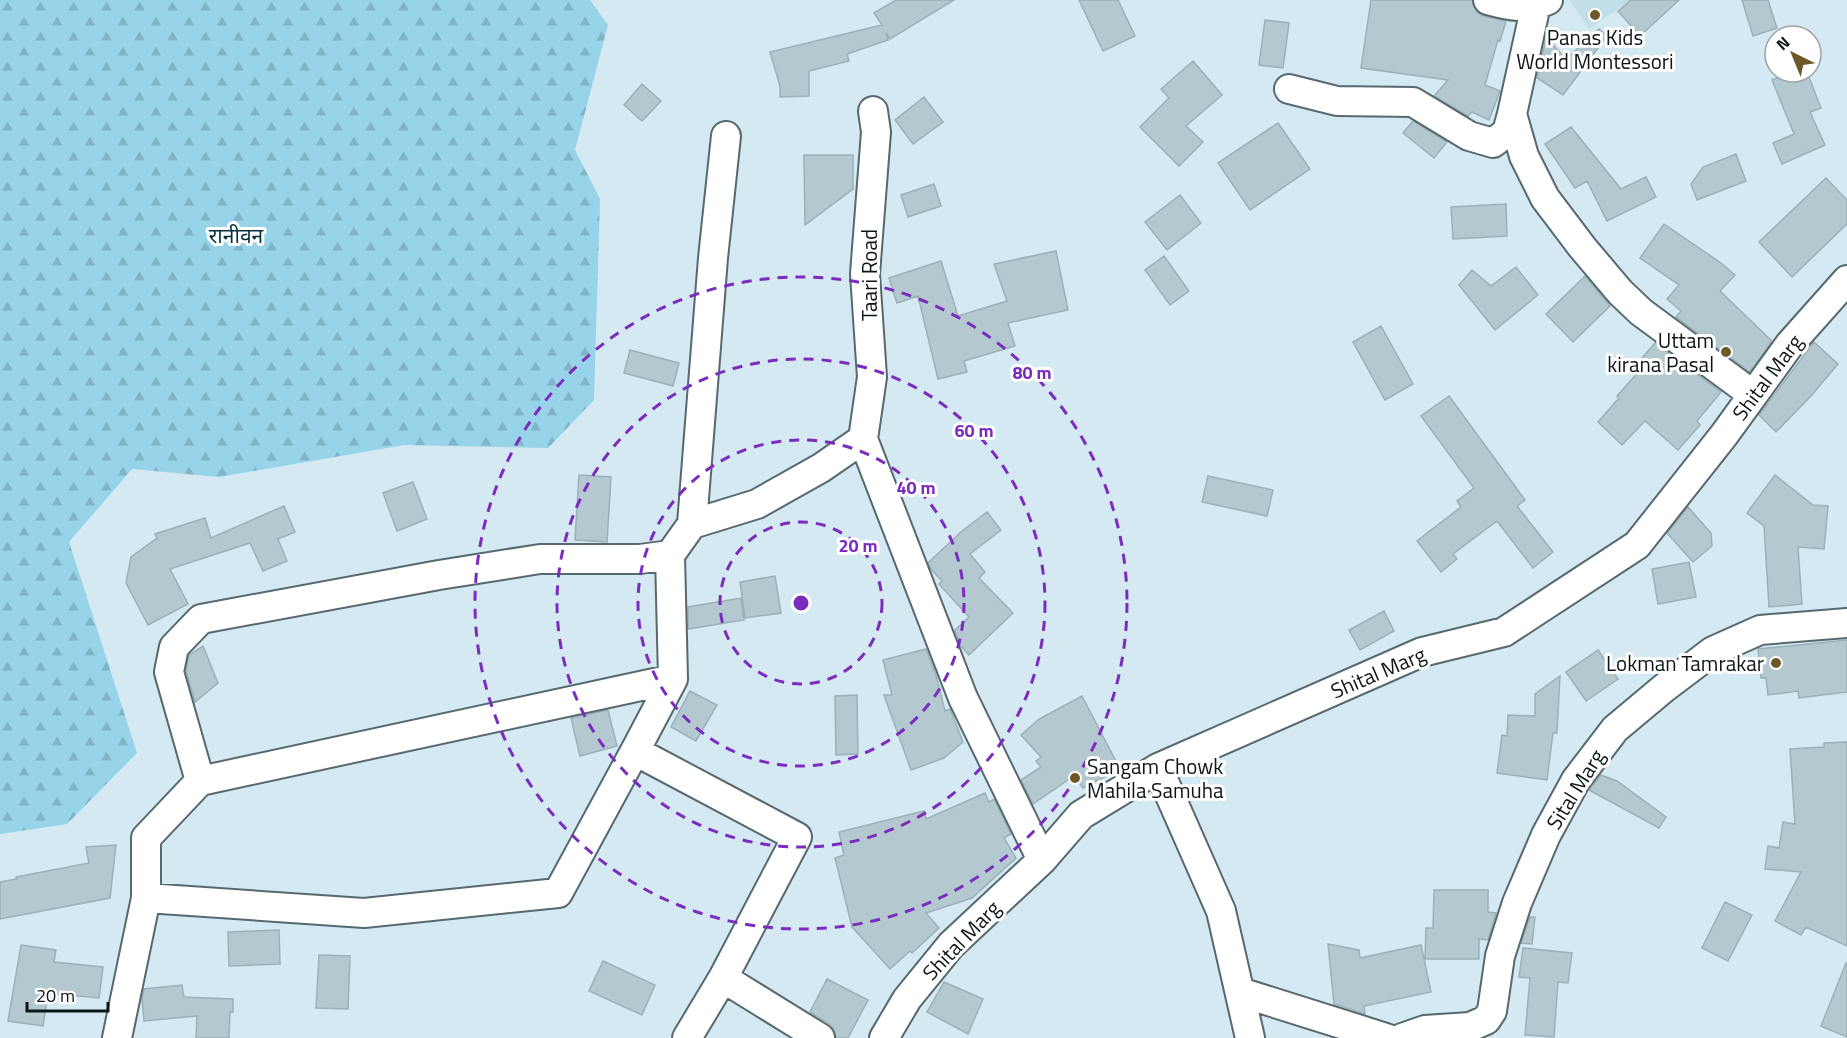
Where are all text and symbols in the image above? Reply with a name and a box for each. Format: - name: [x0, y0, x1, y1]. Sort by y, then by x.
- marker: Panas Kids World Montessori: [1588, 8, 1602, 22]
- place label: Panas Kids World Montessori: [1516, 21, 1674, 77]
- north arrow: [1763, 24, 1823, 84]
- text: N: [1771, 30, 1795, 56]
- park label: रानीवन: [209, 219, 264, 251]
- street label: Taari Road: [853, 229, 885, 321]
- place label: Uttam kirana Pasal: [1607, 324, 1714, 380]
- street label: Shital Marg: [1724, 327, 1810, 427]
- marker: Uttam kirana Pasal: [1719, 345, 1733, 359]
- text: 80 m: [1012, 359, 1052, 386]
- text: 60 m: [954, 417, 994, 444]
- text: 40 m: [896, 474, 936, 501]
- text: 20 m: [838, 532, 878, 559]
- centre of rings: [791, 593, 811, 613]
- street label: Shital Marg: [1325, 638, 1431, 706]
- place label: Lokman Tamrakar: [1606, 647, 1764, 679]
- marker: Lokman Tamrakar: [1769, 656, 1783, 670]
- street label: Sital Marg: [1538, 742, 1612, 835]
- place label: Sangam Chowk Mahila Samuha: [1087, 750, 1224, 806]
- marker: Sangam Chowk Mahila Samuha: [1068, 771, 1082, 785]
- street label: Shital Marg: [915, 893, 1008, 987]
- scale bar: [27, 975, 108, 1013]
- text: 20 m: [36, 982, 75, 1009]

